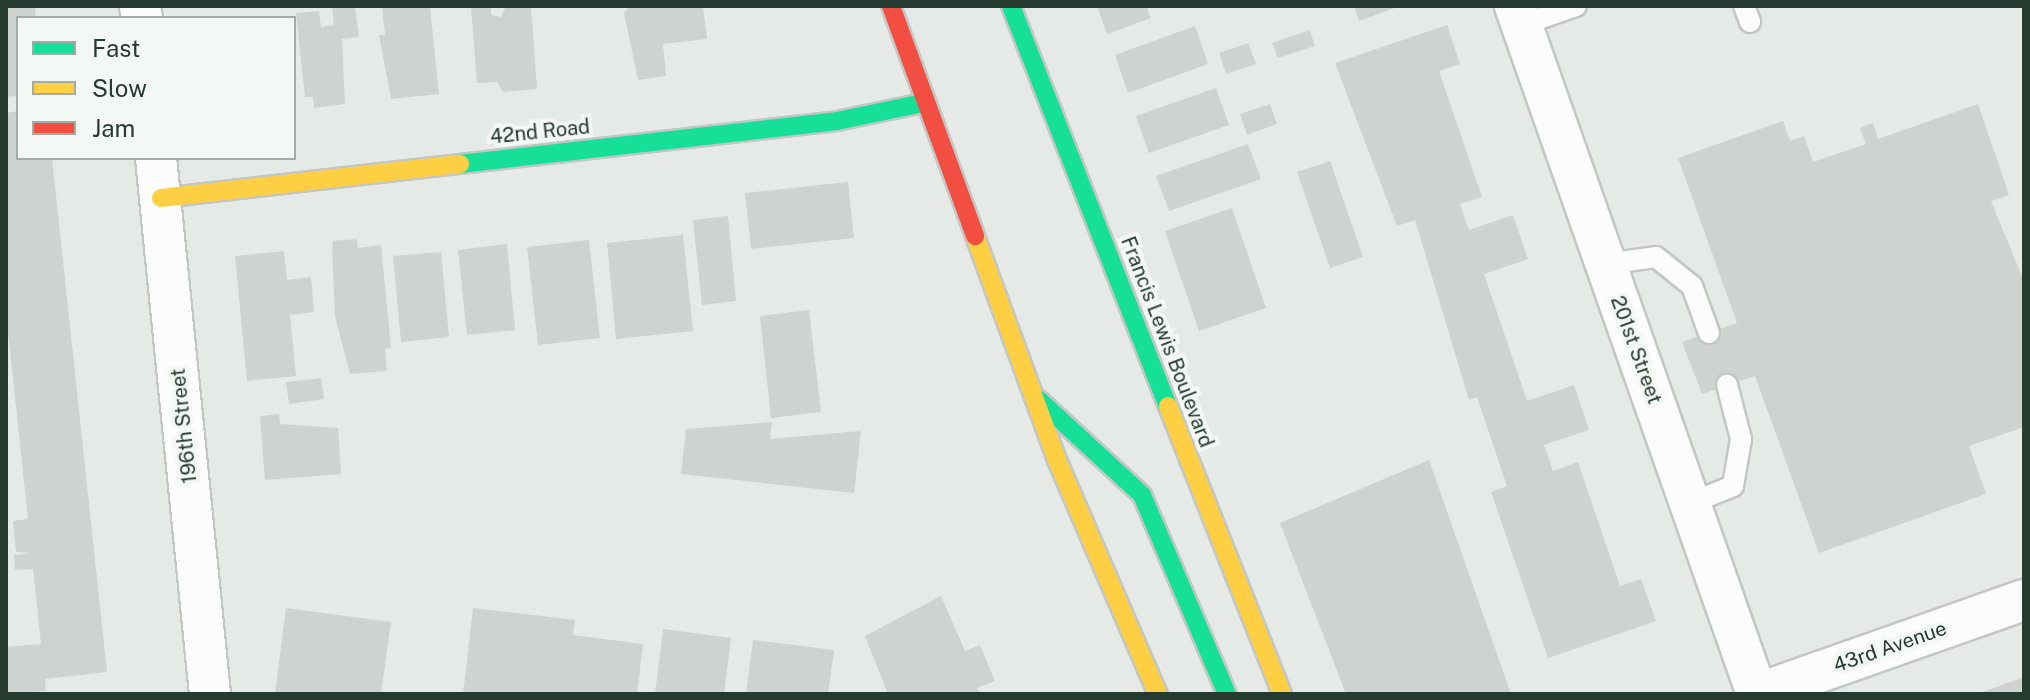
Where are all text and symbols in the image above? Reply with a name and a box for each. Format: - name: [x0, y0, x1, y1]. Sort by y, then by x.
- legend: [16, 16, 296, 160]
- text: Fast: [92, 34, 140, 62]
- text: Slow: [92, 74, 147, 102]
- text: Jam: [92, 114, 135, 142]
- street label: 42nd Road: [489, 115, 591, 149]
- street label: Francis Lewis Boulevard: [1116, 233, 1218, 451]
- street label: 201st Street: [1605, 293, 1667, 407]
- street label: 196th Street: [166, 367, 202, 485]
- street label: 43rd Avenue: [1830, 616, 1950, 678]

